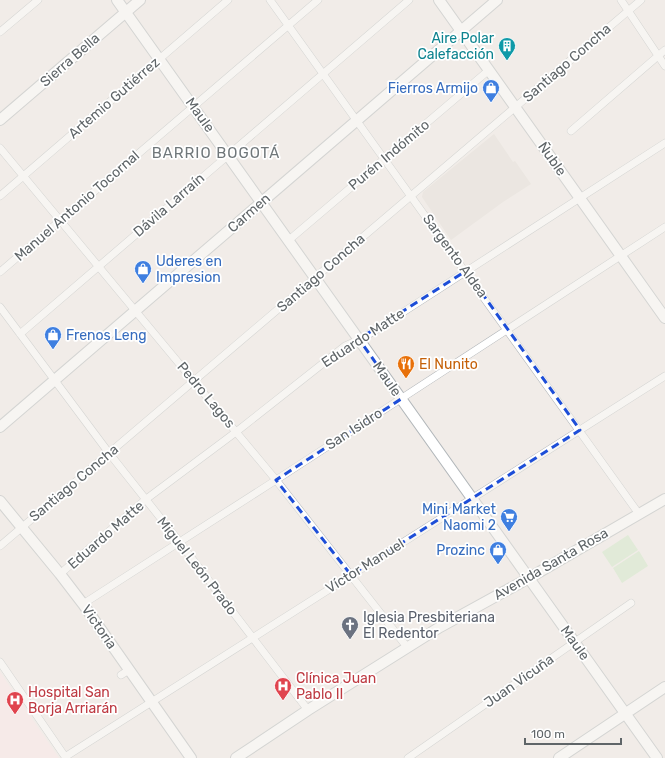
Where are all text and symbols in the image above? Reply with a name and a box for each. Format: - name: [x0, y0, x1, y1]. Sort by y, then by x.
- street label: Santiago Concha: [520, 20, 614, 106]
- street label: Sierra Bella: [37, 30, 103, 90]
- place label: Aire Polar Calefacción: [417, 30, 495, 63]
- building icon: Aire Polar Calefacción: [497, 36, 517, 61]
- street label: Artemio Gutiérrez: [65, 54, 163, 142]
- shop icon: Fierros Armijo: [481, 78, 501, 103]
- place label: Fierros Armijo: [388, 80, 478, 97]
- street label: Maule: [182, 94, 218, 136]
- street label: Purén Indómito: [345, 116, 433, 194]
- street label: Ñuble: [534, 138, 571, 179]
- district label: BARRIO BOGOTÁ: [152, 144, 280, 162]
- street label: Manuel Antonio Tocornal: [11, 147, 143, 265]
- street label: Dávila Larraín: [130, 169, 208, 241]
- street label: Carmen: [224, 190, 274, 236]
- street label: Sargento Aldea: [419, 211, 491, 301]
- street label: Santiago Concha: [274, 230, 368, 316]
- place label: Uderes en Impresion: [156, 253, 222, 286]
- shop icon: Uderes en Impresion: [133, 259, 153, 284]
- street label: Eduardo Matte: [318, 305, 408, 371]
- shop icon: Frenos Leng: [43, 325, 63, 350]
- place label: Frenos Leng: [66, 327, 147, 344]
- restaurant icon: El Nunito: [396, 354, 416, 379]
- place label: El Nunito: [419, 356, 478, 373]
- street label: Maule: [369, 358, 405, 400]
- street label: Pedro Lagos: [174, 359, 238, 431]
- street label: San Isidro: [322, 404, 386, 454]
- street label: Santiago Concha: [26, 441, 122, 525]
- street label: Eduardo Matte: [64, 497, 148, 573]
- place label: Mini Market Naomi 2: [422, 501, 497, 534]
- supermarket icon: Mini Market Naomi 2: [499, 507, 519, 532]
- street label: Miguel León Prado: [153, 514, 241, 618]
- street label: Avenida Santa Rosa: [491, 524, 611, 604]
- street label: Víctor Manuel: [323, 535, 407, 597]
- shop icon: Prozinc: [488, 540, 508, 565]
- place label: Prozinc: [436, 542, 485, 559]
- street label: Victoria: [78, 602, 120, 652]
- place label: Iglesia Presbiteriana El Redentor: [363, 609, 495, 642]
- church icon: Iglesia Presbiteriana El Redentor: [340, 615, 360, 640]
- street label: Maule: [557, 622, 593, 664]
- street label: Juan Vicuña: [481, 651, 557, 711]
- place label: Clínica Juan Pablo II: [296, 670, 376, 703]
- hospital icon: Clínica Juan Pablo II: [273, 676, 293, 701]
- place label: Hospital San Borja Arriarán: [28, 684, 118, 717]
- hospital icon: Hospital San Borja Arriarán: [5, 690, 25, 715]
- scale bar: [525, 720, 621, 746]
- text: 100 m: [531, 727, 565, 741]

